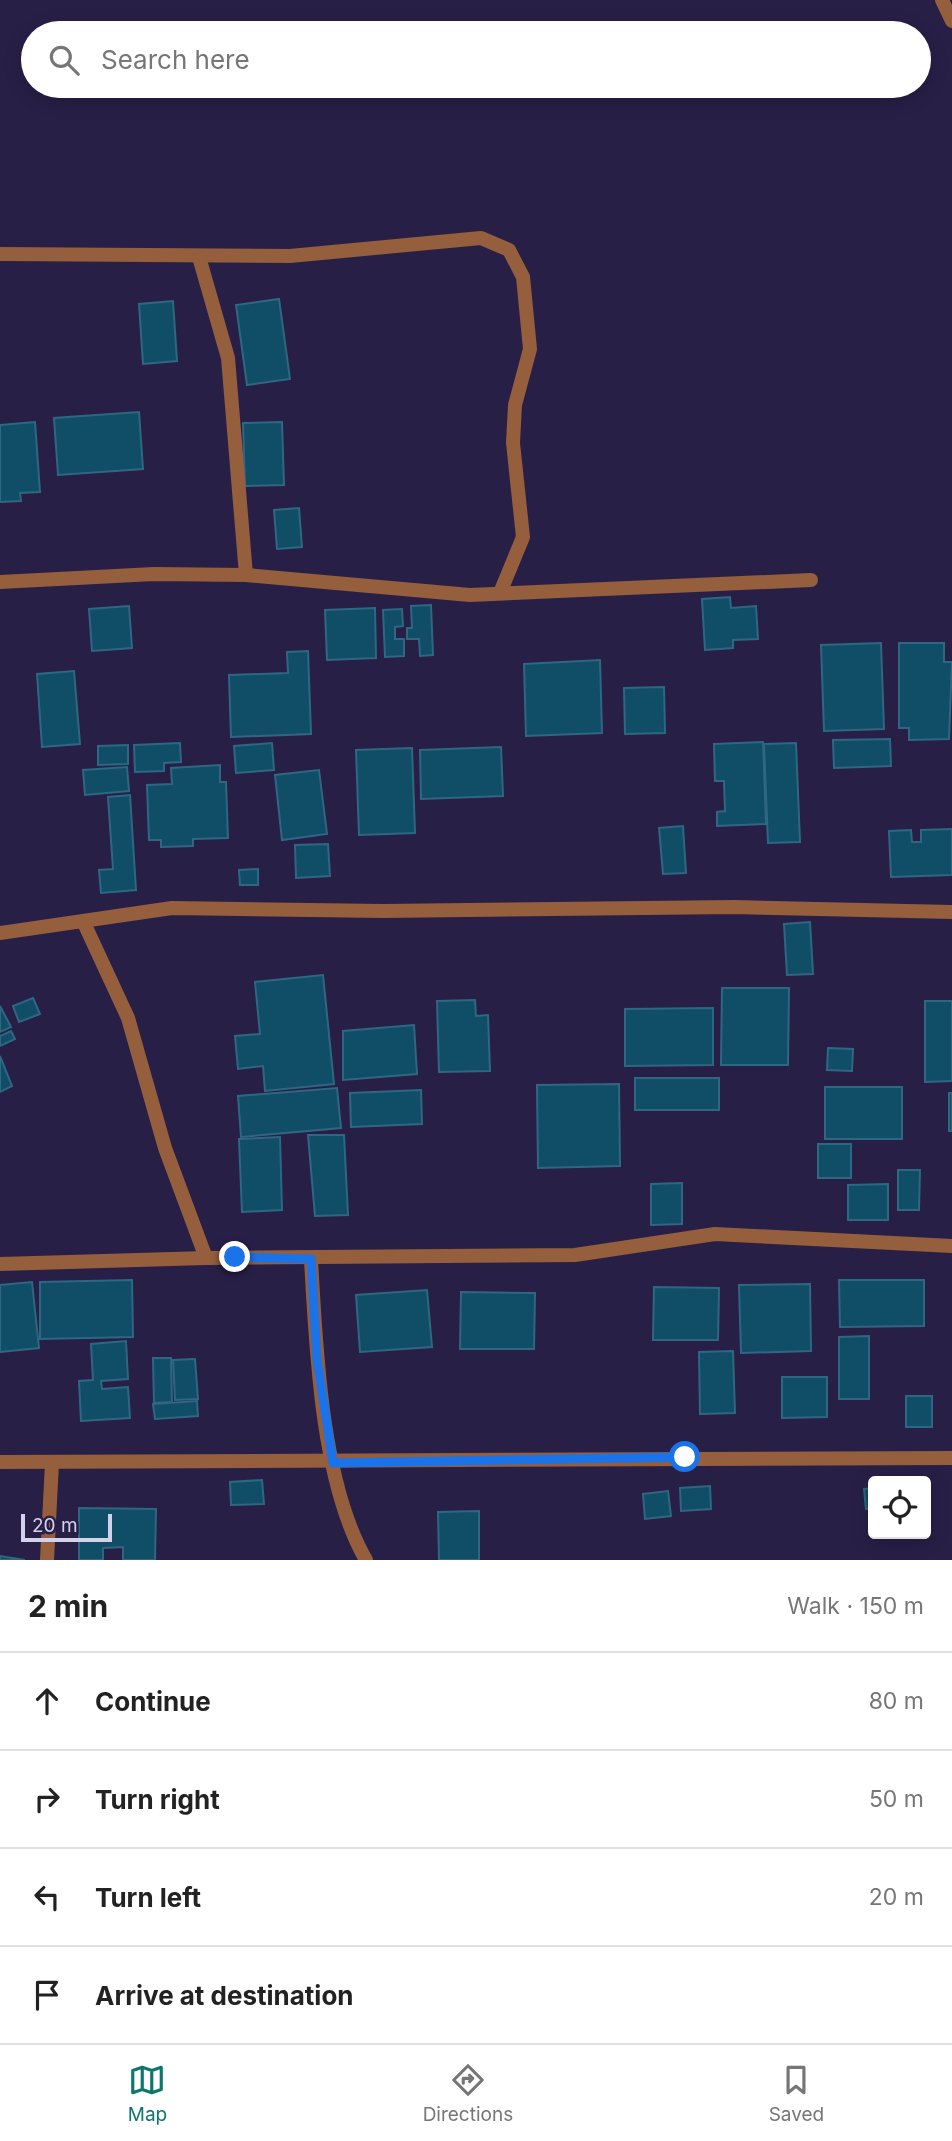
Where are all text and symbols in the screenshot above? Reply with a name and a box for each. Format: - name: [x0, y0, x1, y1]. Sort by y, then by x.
- search box: [21, 21, 931, 98]
- icon: search: [45, 41, 83, 79]
- text: Search here: [101, 44, 250, 75]
- route end: [219, 1241, 250, 1272]
- route start: [669, 1441, 700, 1472]
- map controls: [868, 1476, 931, 1539]
- button: locate: [868, 1476, 931, 1539]
- scale bar: [21, 1511, 112, 1543]
- text: 20 m: [32, 1514, 78, 1537]
- text: 2 min: [28, 1588, 108, 1624]
- text: Walk · 150 m: [787, 1592, 924, 1620]
- icon: ahead: [28, 1682, 66, 1720]
- text: Continue: [95, 1686, 211, 1717]
- text: 80 m: [869, 1687, 924, 1715]
- icon: right: [28, 1780, 66, 1818]
- text: Turn right: [95, 1784, 220, 1815]
- text: 50 m: [869, 1785, 924, 1813]
- icon: left: [28, 1878, 66, 1916]
- text: Turn left: [95, 1882, 201, 1913]
- text: 20 m: [869, 1883, 924, 1911]
- icon: arrive: [28, 1976, 66, 2014]
- text: Arrive at destination: [95, 1980, 354, 2011]
- tab: Map: [128, 2061, 167, 2126]
- tab: Directions: [423, 2061, 513, 2126]
- tab: Saved: [769, 2061, 824, 2126]

